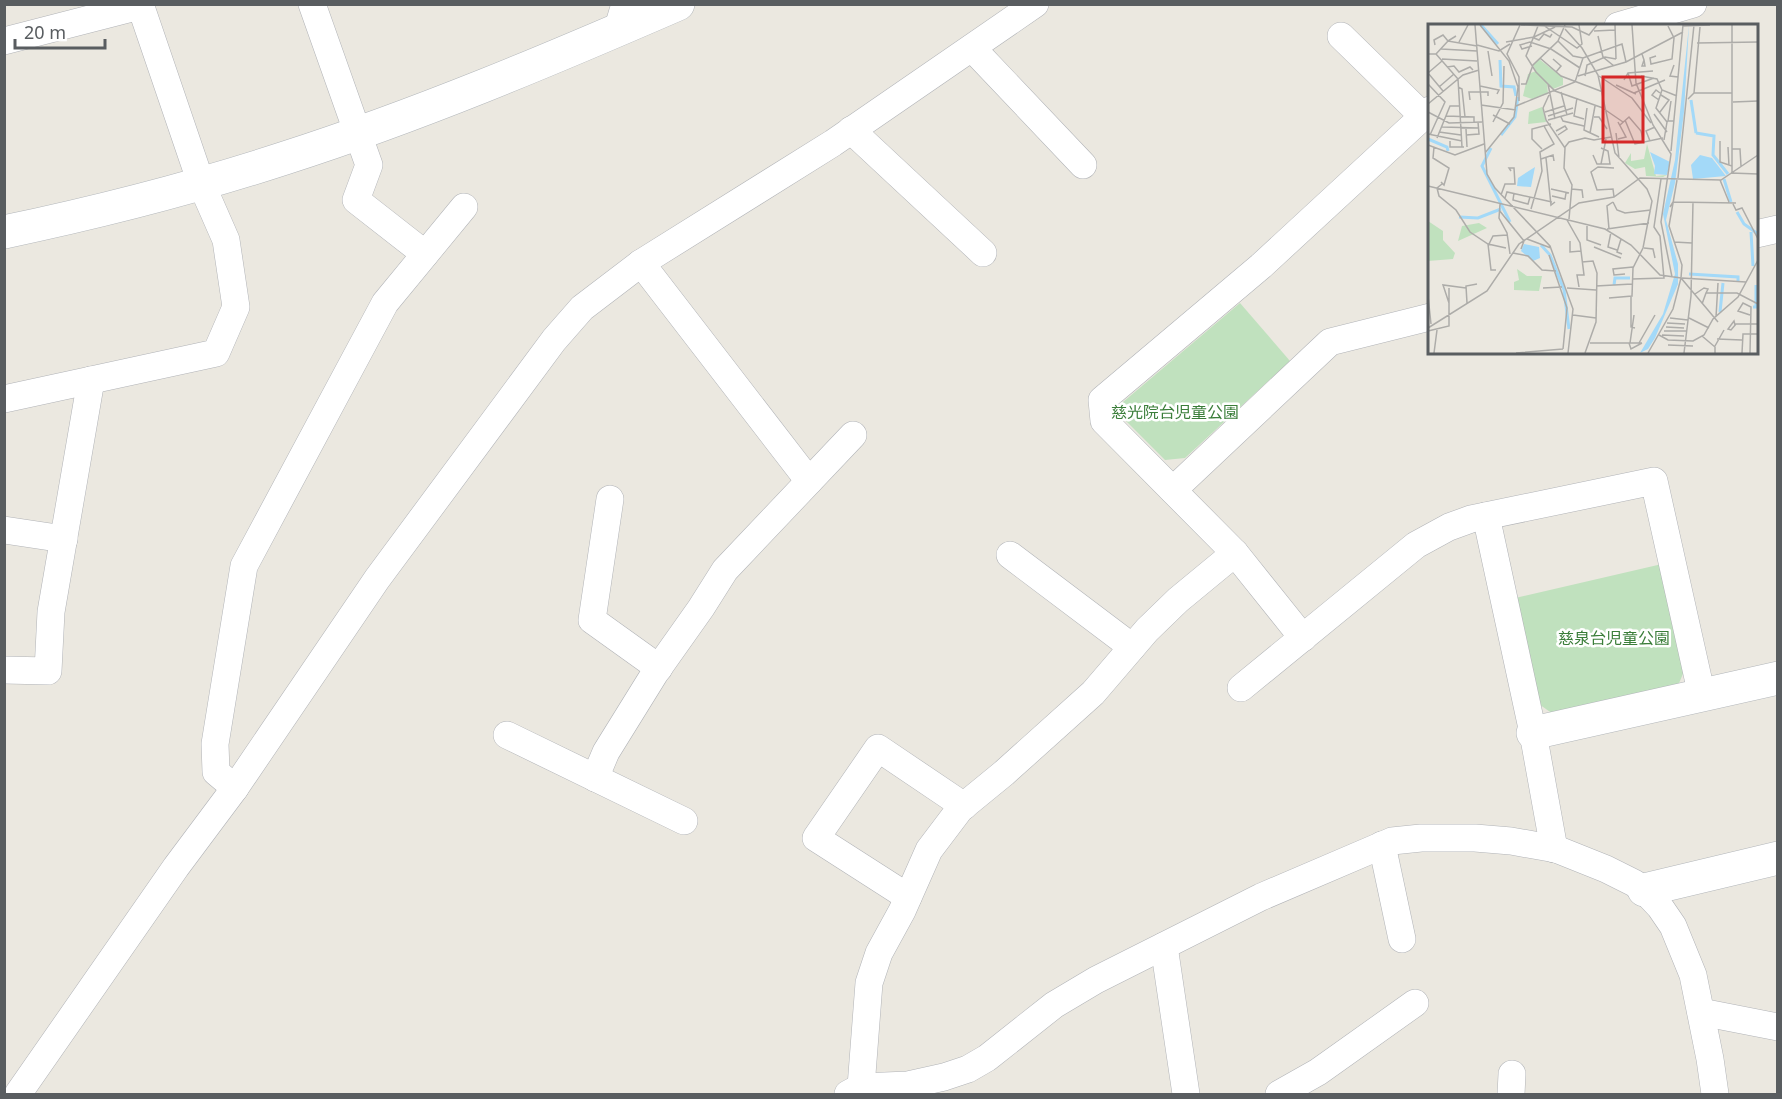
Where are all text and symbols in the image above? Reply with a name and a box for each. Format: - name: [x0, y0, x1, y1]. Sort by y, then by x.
- scale bar: [15, 12, 105, 50]
- text: 20 m: [24, 20, 66, 44]
- inset map: [1428, 24, 1758, 354]
- park label: 慈光院台児童公園: [1111, 401, 1239, 423]
- park label: 慈泉台児童公園: [1558, 627, 1670, 649]

